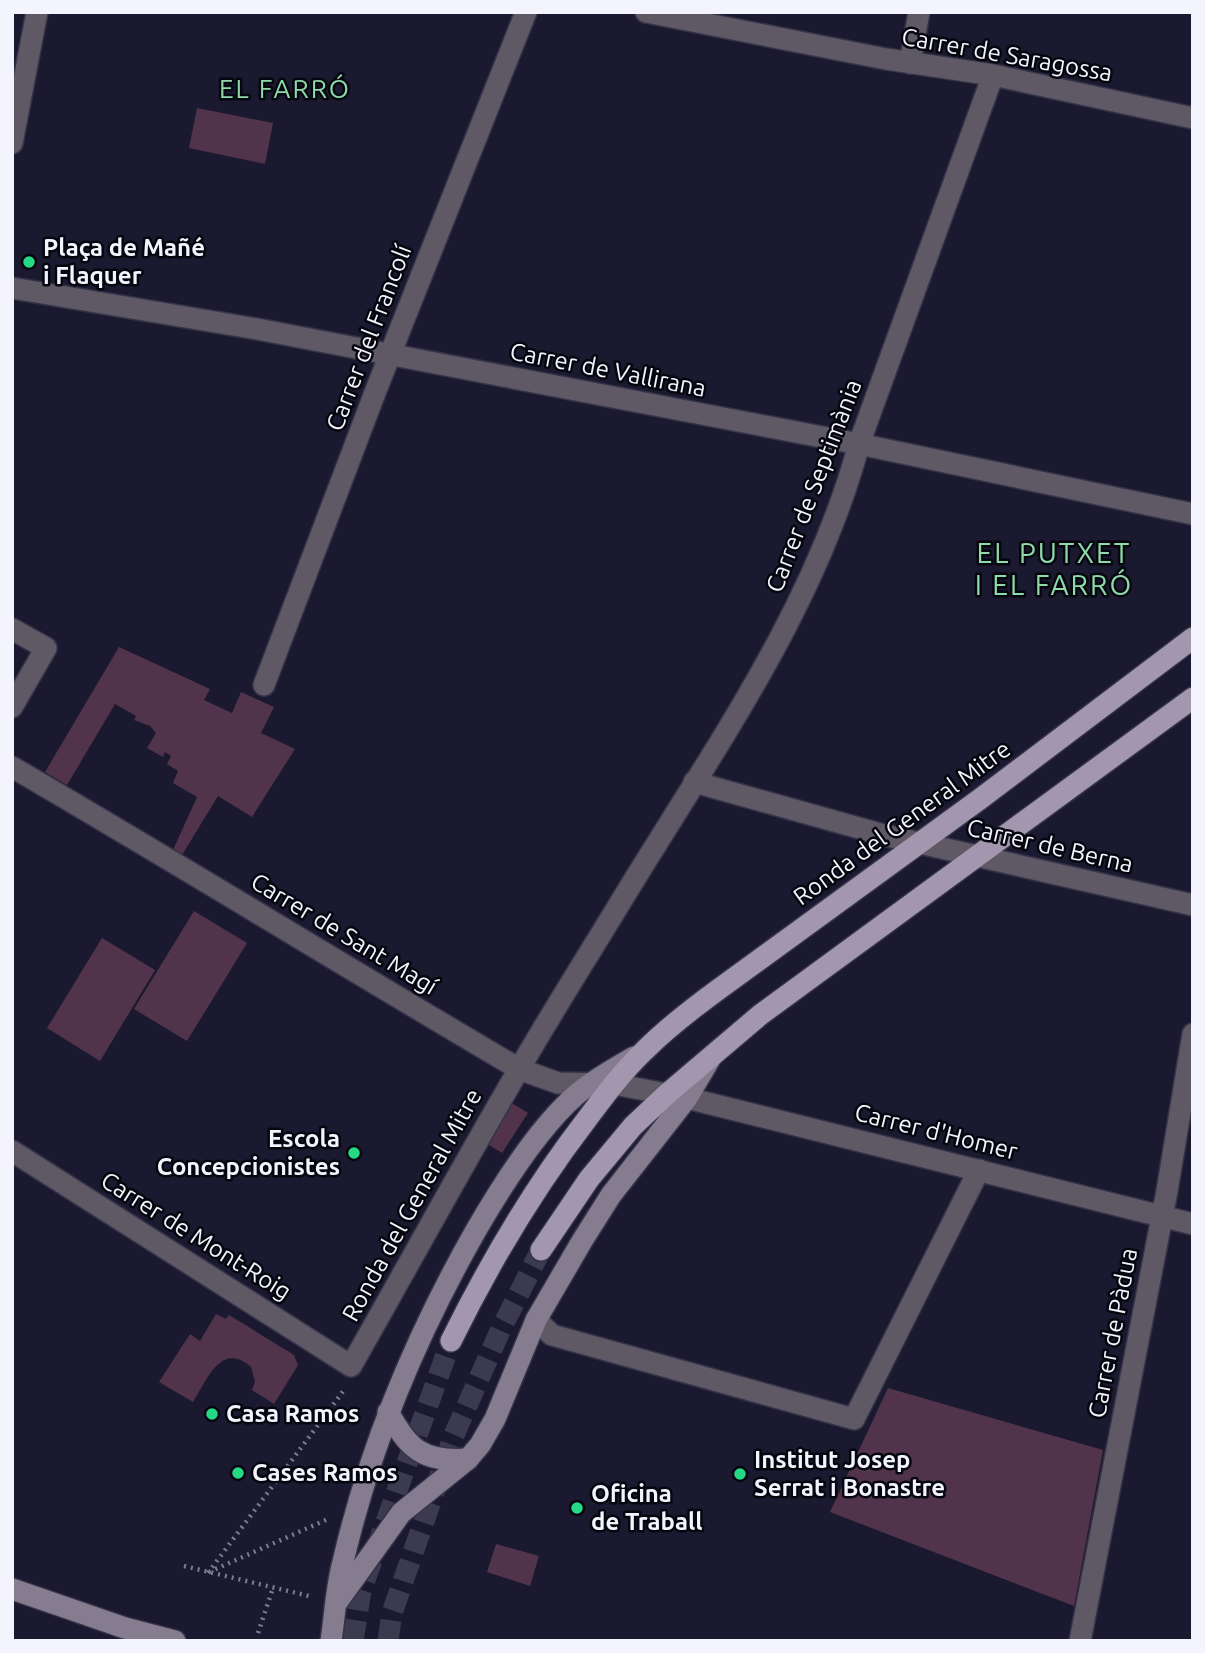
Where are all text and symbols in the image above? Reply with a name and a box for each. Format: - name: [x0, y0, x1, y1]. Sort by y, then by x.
- street label: Carrer de Saragossa: [900, 23, 1114, 86]
- district label: EL FARRÓ: [219, 74, 351, 103]
- place label: Plaça de Mañé i Flaquer: [43, 234, 205, 289]
- street label: Carrer del Francolí: [321, 240, 417, 434]
- marker: Plaça de Mañé i Flaquer: [21, 254, 37, 270]
- street label: Carrer de Vallirana: [508, 337, 708, 402]
- street label: Carrer de Septimània: [760, 376, 867, 596]
- district label: EL PUTXET I EL FARRÓ: [975, 537, 1133, 600]
- street label: Ronda del General Mitre: [788, 735, 1015, 910]
- street label: Carrer de Berna: [964, 813, 1136, 878]
- street label: Carrer de Sant Magí: [246, 867, 443, 1000]
- street label: Ronda del General Mitre: [336, 1084, 487, 1326]
- street label: Carrer d'Homer: [852, 1098, 1020, 1165]
- place label: Escola Concepcionistes: [157, 1125, 340, 1180]
- marker: Escola Concepcionistes: [346, 1145, 362, 1161]
- street label: Carrer de Mont-Roig: [96, 1166, 296, 1305]
- street label: Carrer de Pàdua: [1083, 1246, 1142, 1420]
- place label: Casa Ramos: [226, 1400, 359, 1427]
- marker: Casa Ramos: [204, 1406, 220, 1422]
- place label: Institut Josep Serrat i Bonastre: [754, 1446, 945, 1501]
- place label: Cases Ramos: [252, 1459, 398, 1486]
- marker: Cases Ramos: [230, 1465, 246, 1481]
- marker: Institut Josep Serrat i Bonastre: [732, 1466, 748, 1482]
- place label: Oficina de Traball: [591, 1480, 703, 1535]
- marker: Oficina de Traball: [569, 1500, 585, 1516]

